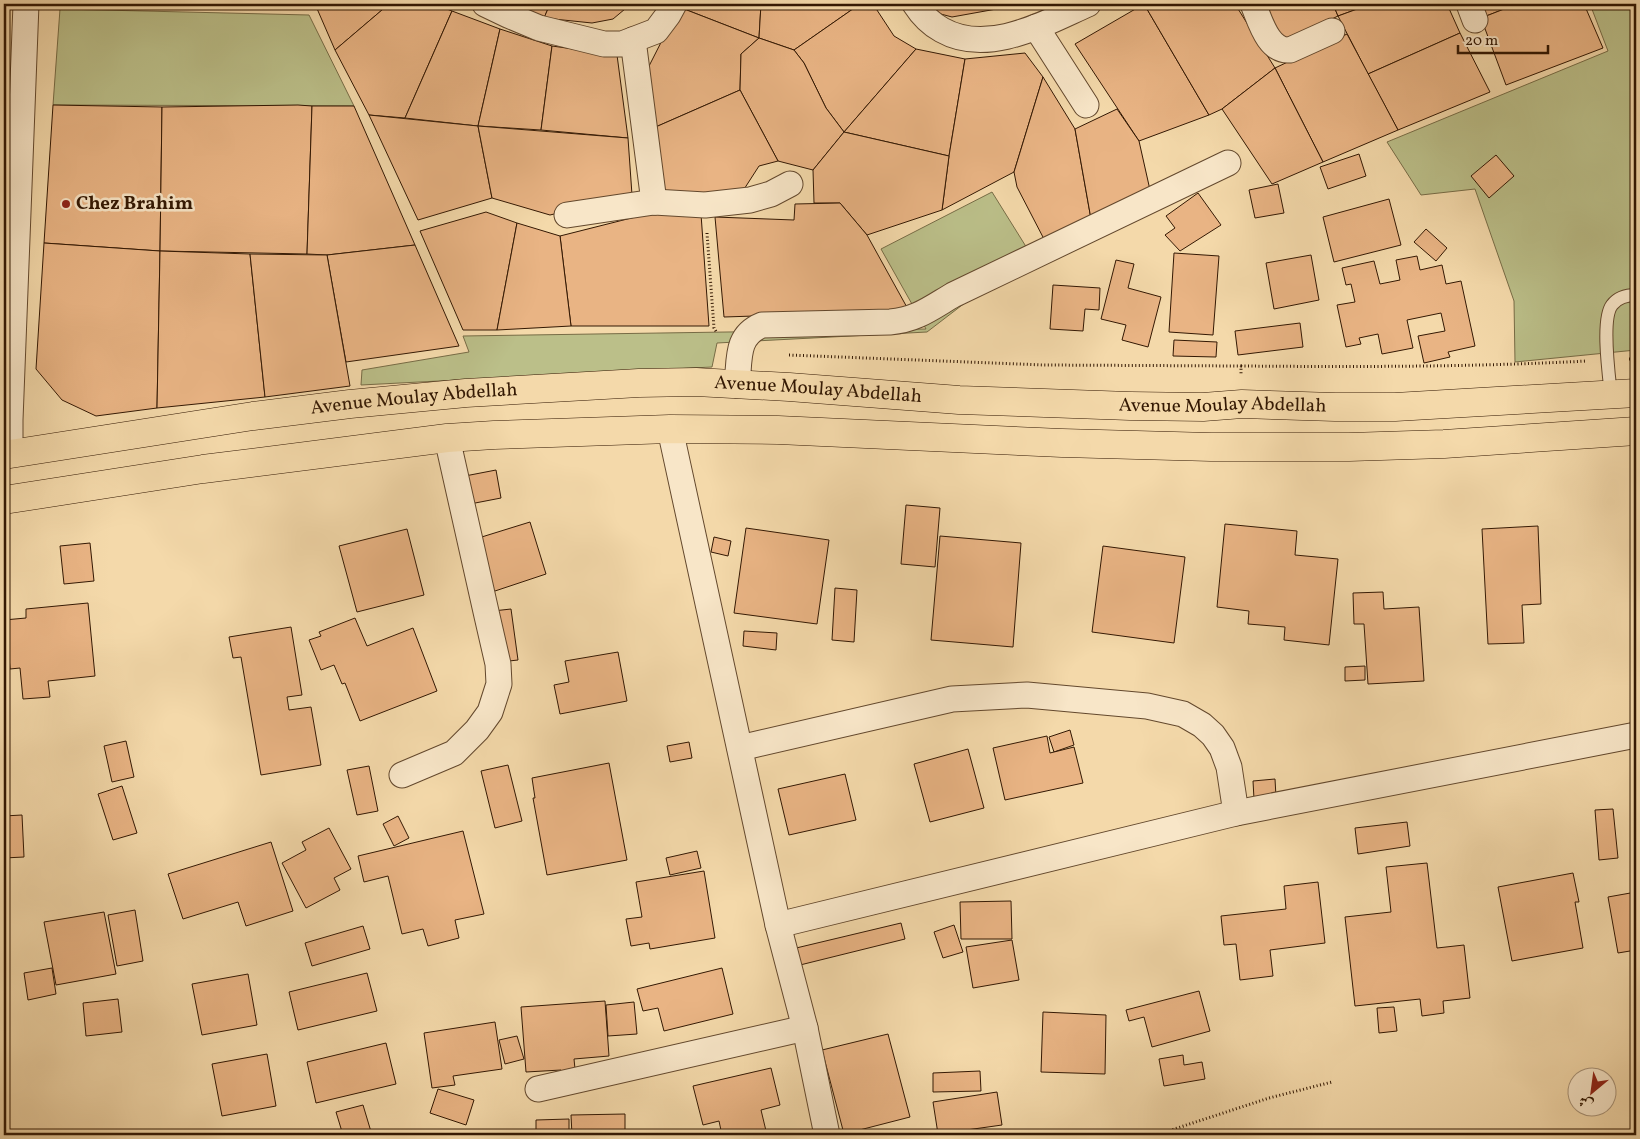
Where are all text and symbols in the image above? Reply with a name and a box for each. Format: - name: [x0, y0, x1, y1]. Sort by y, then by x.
- scale bar: [1458, 22, 1548, 54]
- text: 20 m: [1465, 31, 1498, 52]
- place label: Chez Brahim: [76, 191, 193, 217]
- marker: Chez Brahim: [60, 198, 72, 210]
- street label: Avenue Moulay Abdellah: [714, 370, 923, 410]
- street label: Avenue Moulay Abdellah: [309, 377, 518, 422]
- street label: Avenue Moulay Abdellah: [1118, 391, 1327, 420]
- north arrow: [1568, 1066, 1618, 1116]
- text: ش: [1576, 1090, 1597, 1114]

